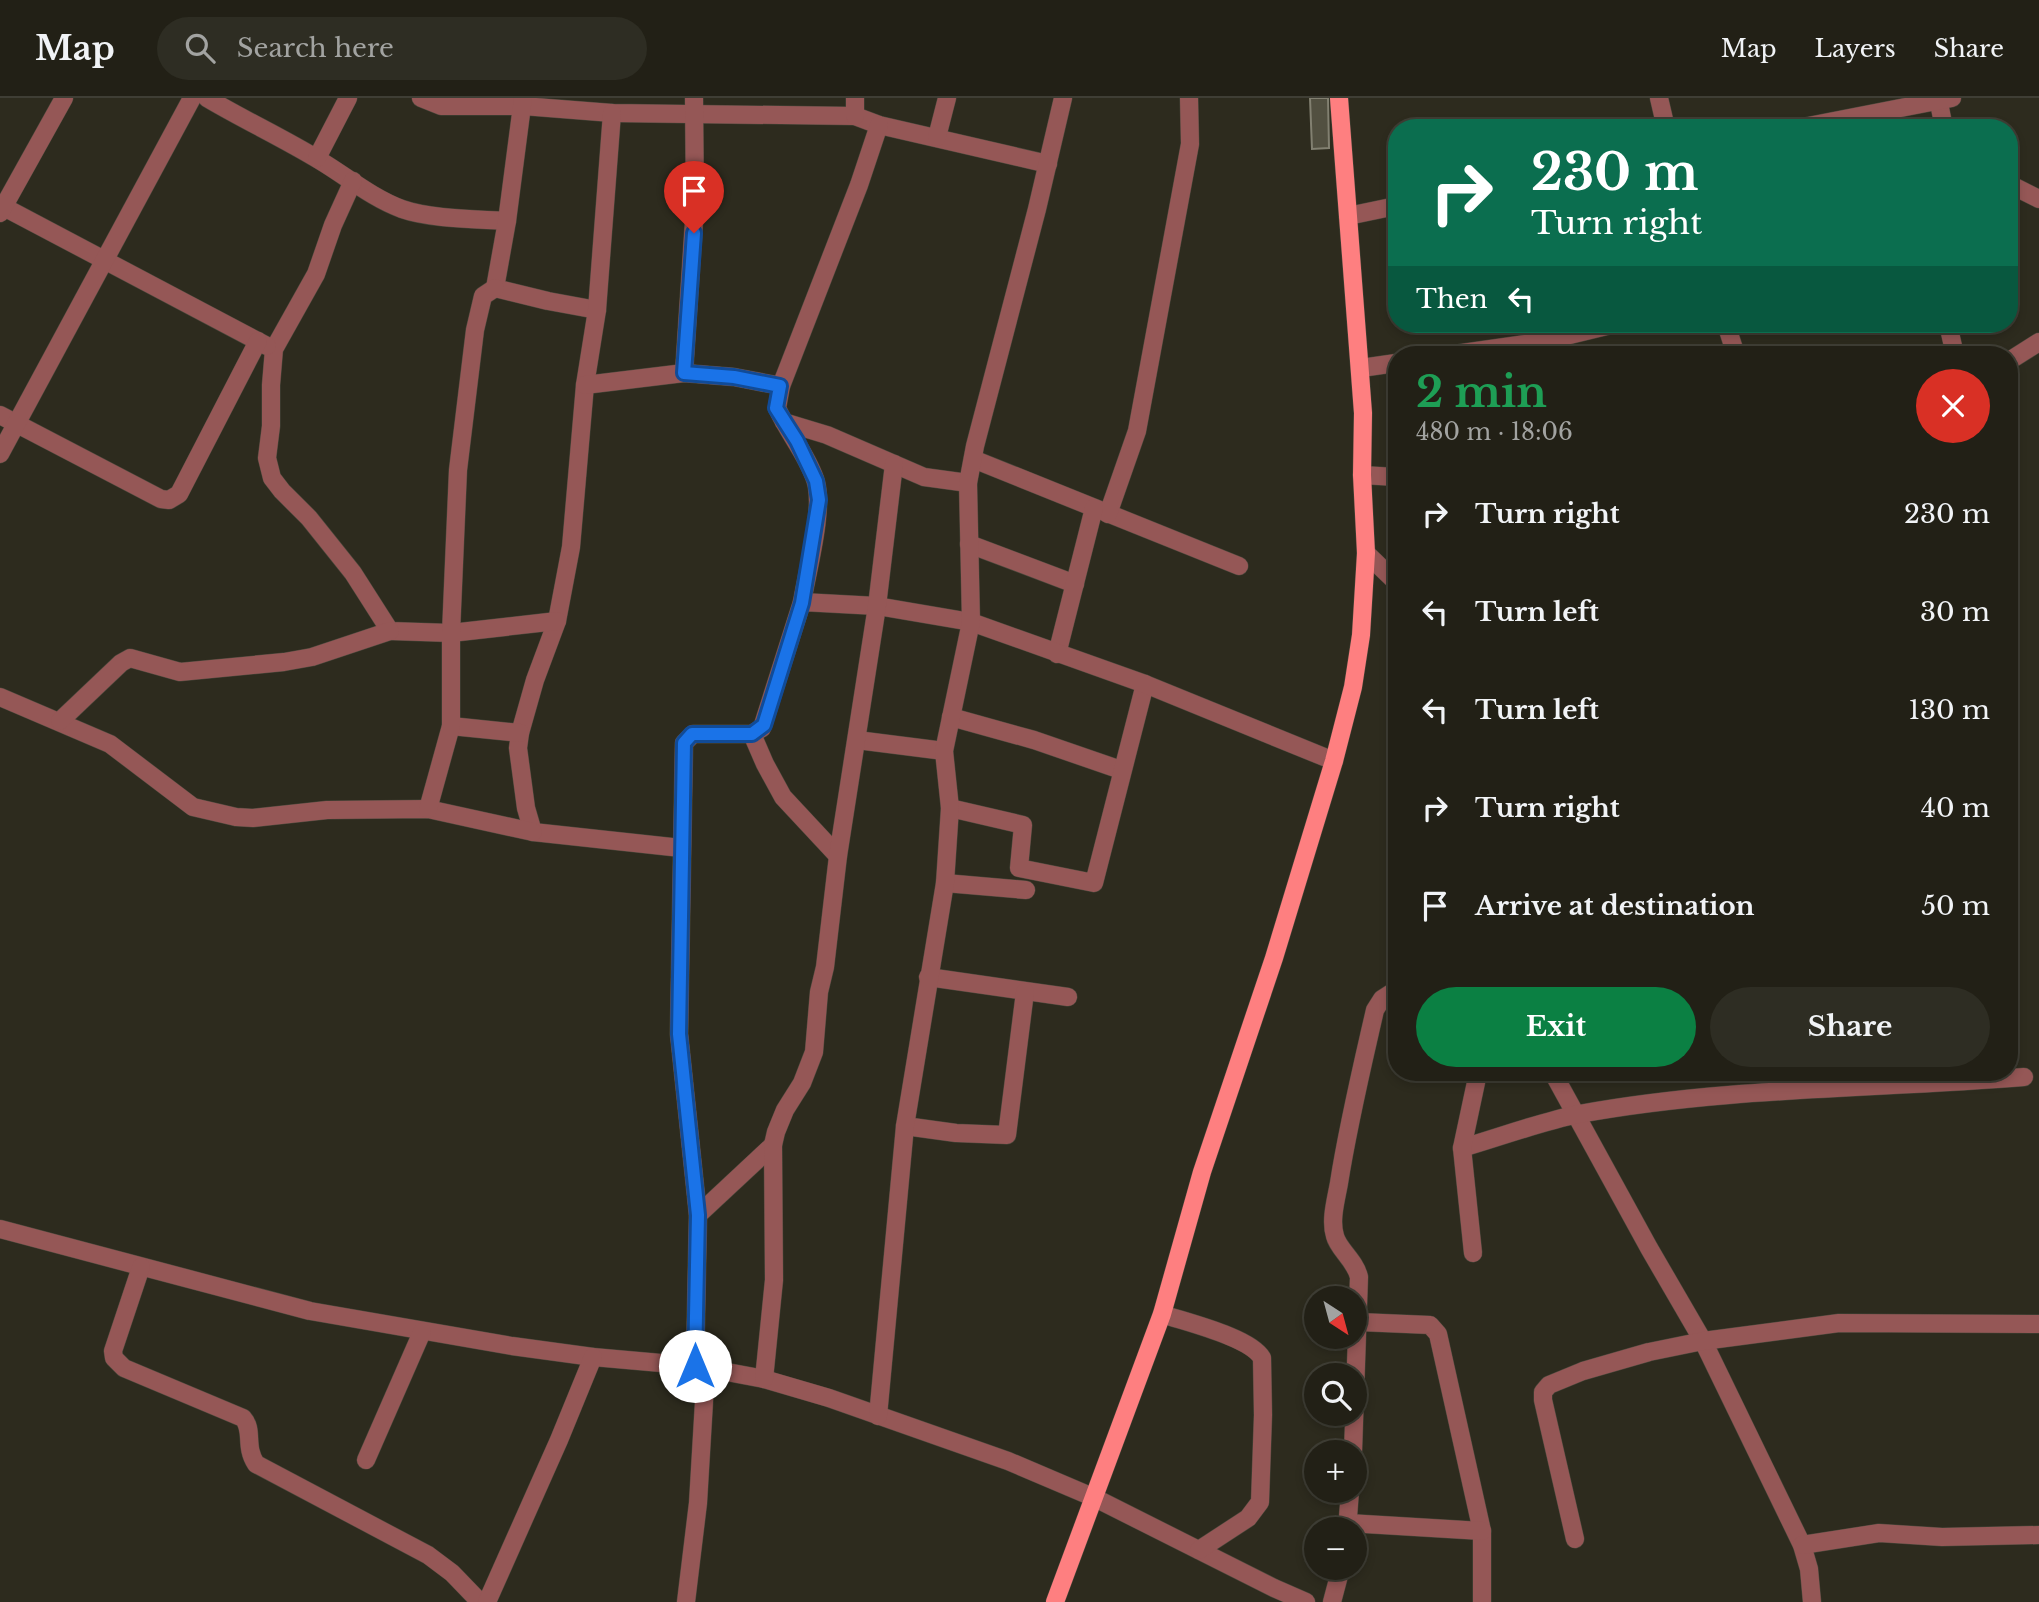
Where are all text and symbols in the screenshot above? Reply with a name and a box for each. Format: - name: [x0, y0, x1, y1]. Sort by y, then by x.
- search box: [157, 17, 647, 80]
- text: Map: [35, 28, 115, 69]
- icon: search: [181, 29, 219, 67]
- text: Search here: [237, 32, 394, 64]
- text: Map: [1721, 34, 1777, 63]
- text: Layers: [1815, 34, 1896, 63]
- text: Share: [1934, 34, 2004, 63]
- text: 230 m: [1531, 142, 1698, 203]
- icon: right: [1416, 147, 1507, 238]
- pin: [664, 161, 724, 233]
- icon: arrive: [675, 172, 713, 210]
- text: Turn right: [1531, 203, 1702, 243]
- icon: left: [1502, 280, 1540, 318]
- text: Then: [1416, 283, 1488, 315]
- text: 2 min: [1416, 366, 1547, 418]
- button: close: [1916, 369, 1990, 443]
- text: 480 m · 18:06: [1416, 418, 1573, 446]
- icon: right: [1416, 495, 1454, 533]
- text: Turn right: [1475, 498, 1620, 530]
- text: 230 m: [1904, 498, 1990, 530]
- icon: left: [1416, 593, 1454, 631]
- text: Turn left: [1475, 596, 1599, 628]
- text: 30 m: [1920, 596, 1990, 628]
- icon: left: [1416, 691, 1454, 729]
- text: Turn left: [1475, 694, 1599, 726]
- text: 130 m: [1908, 694, 1990, 726]
- icon: right: [1416, 789, 1454, 827]
- text: Turn right: [1475, 792, 1620, 824]
- text: 40 m: [1921, 792, 1990, 824]
- icon: arrive: [1416, 887, 1454, 925]
- text: Arrive at destination: [1475, 890, 1755, 922]
- text: 50 m: [1921, 890, 1990, 922]
- button: Exit: [1416, 987, 1696, 1067]
- button: Share: [1710, 987, 1990, 1067]
- north arrow: [1304, 1286, 1367, 1349]
- map controls: [1304, 1286, 1367, 1580]
- position arrow: [658, 1329, 732, 1403]
- button: search: [1304, 1363, 1367, 1426]
- button: +: [1304, 1440, 1367, 1503]
- button: −: [1304, 1517, 1367, 1580]

